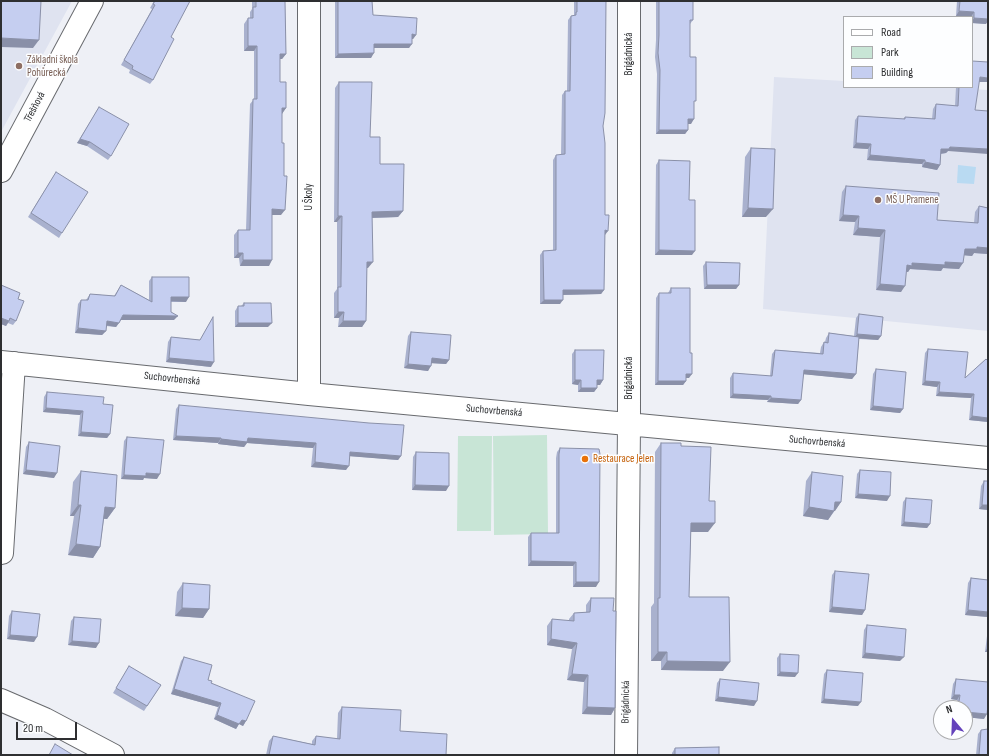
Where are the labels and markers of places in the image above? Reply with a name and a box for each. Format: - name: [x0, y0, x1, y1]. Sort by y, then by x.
- place label: Základní škola Pohůrecká: [27, 53, 78, 79]
- marker: Základní škola Pohůrecká: [14, 61, 24, 71]
- place label: MŠ U Pramene: [886, 193, 939, 207]
- marker: MŠ U Pramene: [873, 195, 883, 205]
- place label: Restaurace Jelen: [593, 452, 654, 466]
- marker: Restaurace Jelen: [580, 454, 590, 464]

